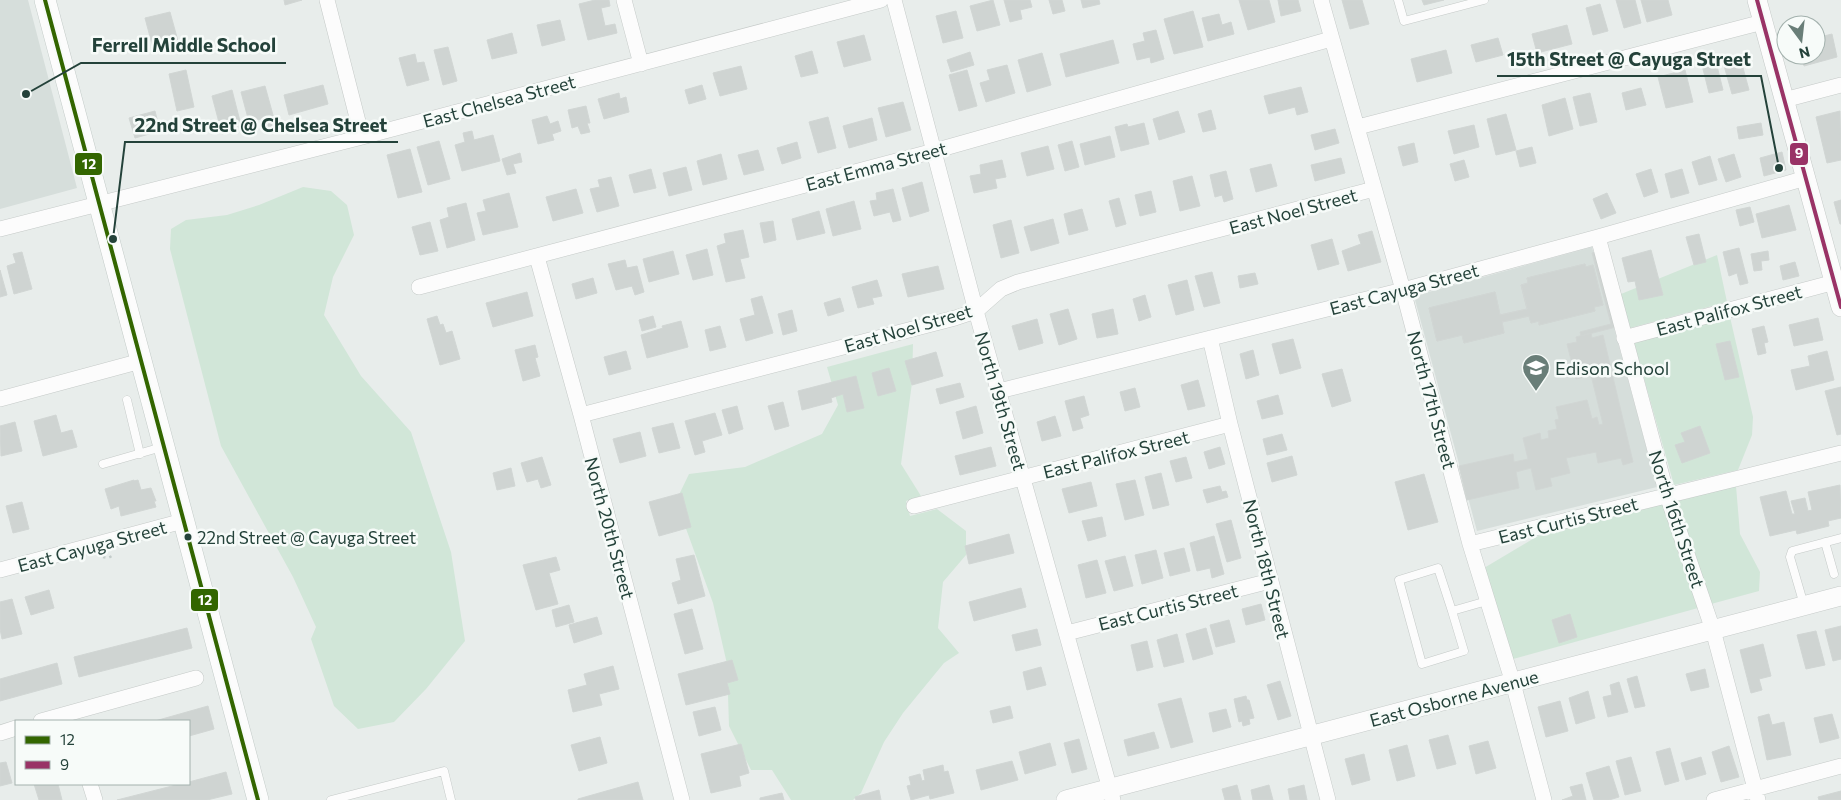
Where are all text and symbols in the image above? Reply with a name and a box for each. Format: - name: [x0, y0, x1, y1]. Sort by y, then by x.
- north arrow: [1776, 15, 1826, 65]
- callout: Ferrell Middle School: [81, 29, 286, 63]
- text: Ferrell Middle School: [92, 33, 276, 56]
- callout: 15th Street @ Cayuga Street: [1497, 42, 1761, 76]
- text: N: [1797, 43, 1812, 63]
- text: 15th Street @ Cayuga Street: [1507, 47, 1751, 70]
- street label: East Chelsea Street: [420, 70, 578, 132]
- callout: 22nd Street @ Chelsea Street: [125, 108, 398, 142]
- text: 22nd Street @ Chelsea Street: [135, 113, 387, 136]
- street label: East Emma Street: [803, 137, 949, 195]
- line badge: 9: [1789, 142, 1809, 166]
- text: 9: [1795, 144, 1804, 161]
- line badge: 12: [74, 152, 103, 176]
- text: 12: [82, 155, 96, 172]
- street label: East Noel Street: [1226, 183, 1360, 239]
- street label: East Cayuga Street: [1327, 259, 1481, 319]
- street label: East Palifox Street: [1654, 280, 1804, 340]
- street label: East Noel Street: [842, 299, 974, 357]
- street label: North 19th Street: [971, 329, 1031, 473]
- street label: North 17th Street: [1403, 329, 1461, 471]
- school or university icon: Edison School: [1521, 353, 1551, 392]
- place label: Edison School: [1555, 357, 1669, 379]
- street label: East Palifox Street: [1041, 425, 1191, 483]
- street label: North 16th Street: [1644, 447, 1710, 591]
- street label: North 20th Street: [580, 454, 640, 602]
- street label: East Curtis Street: [1496, 492, 1640, 548]
- street label: North 18th Street: [1239, 497, 1295, 641]
- street label: East Cayuga Street: [15, 516, 169, 576]
- place label: 22nd Street @ Cayuga Street: [197, 527, 416, 548]
- marker: 22nd Street @ Cayuga Street: [183, 532, 193, 542]
- street label: East Curtis Street: [1096, 579, 1240, 635]
- line badge: 12: [190, 588, 219, 612]
- text: 12: [198, 591, 212, 608]
- street label: East Osborne Avenue: [1367, 665, 1541, 731]
- legend: [15, 720, 190, 785]
- text: 12: [60, 730, 75, 748]
- text: 9: [60, 755, 69, 773]

